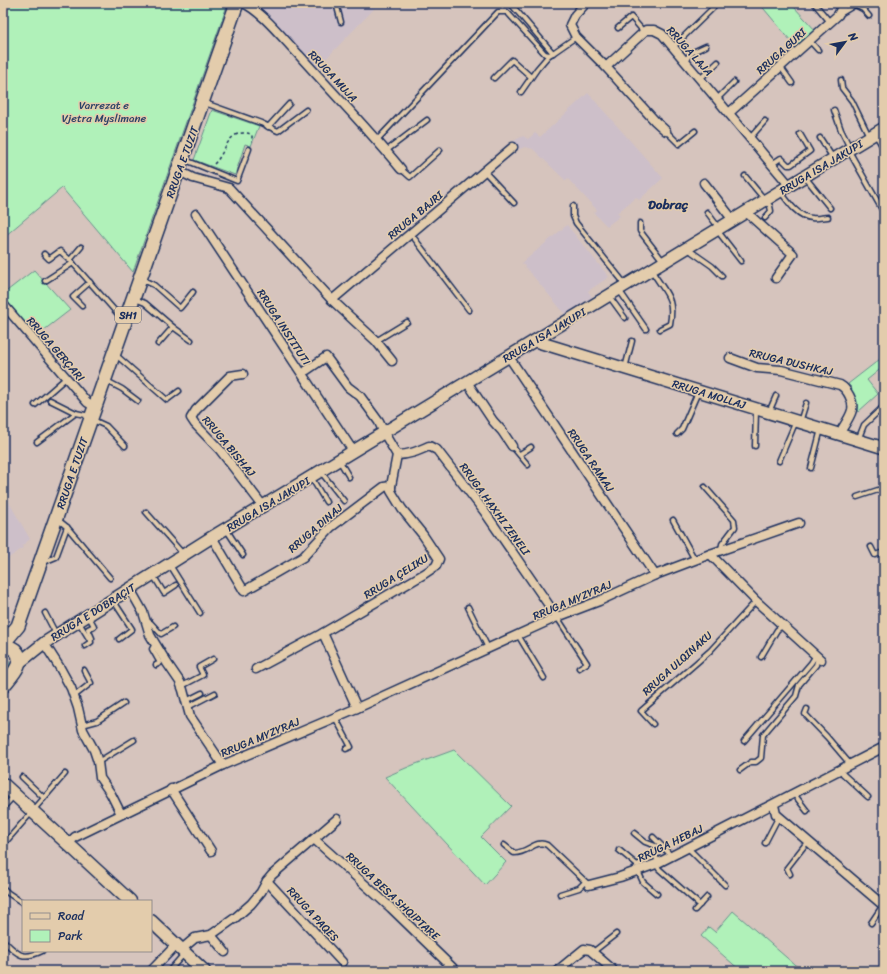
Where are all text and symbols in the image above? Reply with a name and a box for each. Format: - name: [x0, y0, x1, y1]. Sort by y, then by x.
- street label: RRUGA LAJA: [662, 22, 717, 81]
- north arrow: [825, 22, 865, 62]
- street label: RRUGA GURI: [752, 23, 811, 79]
- text: N: [842, 28, 863, 46]
- street label: RRUGA MUJA: [303, 46, 362, 107]
- park label: Varrezat e Vjetra Myslimane: [62, 96, 146, 128]
- street label: RRUGA E TUZIT: [161, 123, 204, 201]
- street label: RRUGA ISA JAKUPI: [776, 135, 867, 200]
- street label: RRUGA BAJRI: [383, 186, 448, 244]
- district label: Dobraç: [648, 193, 688, 216]
- street label: RRUGA INSTITUTI: [252, 285, 316, 370]
- street label: RRUGA ISA JAKUPI: [499, 303, 590, 368]
- road number: SH1: [115, 307, 141, 323]
- street label: RRUGA GERÇARI: [22, 312, 90, 387]
- street label: RRUGA DUSHKAJ: [747, 344, 835, 381]
- street label: RRUGA MOLLAJ: [670, 374, 749, 415]
- street label: RRUGA BISHAJ: [197, 412, 261, 482]
- street label: RRUGA RAMAJ: [562, 425, 619, 497]
- street label: RRUGA E TUZIT: [51, 434, 94, 512]
- street label: RRUGA HAXHI ZENELI: [454, 459, 535, 560]
- street label: RRUGA ISA JAKUPI: [223, 472, 314, 537]
- street label: RRUGA DINAJ: [284, 498, 348, 558]
- street label: RRUGA ÇELIKU: [360, 549, 433, 604]
- street label: RRUGA MYZYRAJ: [530, 575, 615, 626]
- street label: RRUGA E DOBRAÇIT: [47, 578, 140, 646]
- street label: RRUGA ULQINAKU: [638, 626, 717, 700]
- street label: RRUGA MYZYRAJ: [218, 712, 303, 763]
- street label: RRUGA HEBAJ: [634, 819, 707, 868]
- street label: RRUGA BESA SHQIPTARE: [341, 848, 445, 946]
- street label: RRUGA PAQES: [282, 882, 343, 946]
- legend: [22, 900, 152, 952]
- text: Road: [58, 905, 85, 927]
- text: Park: [58, 925, 83, 947]

